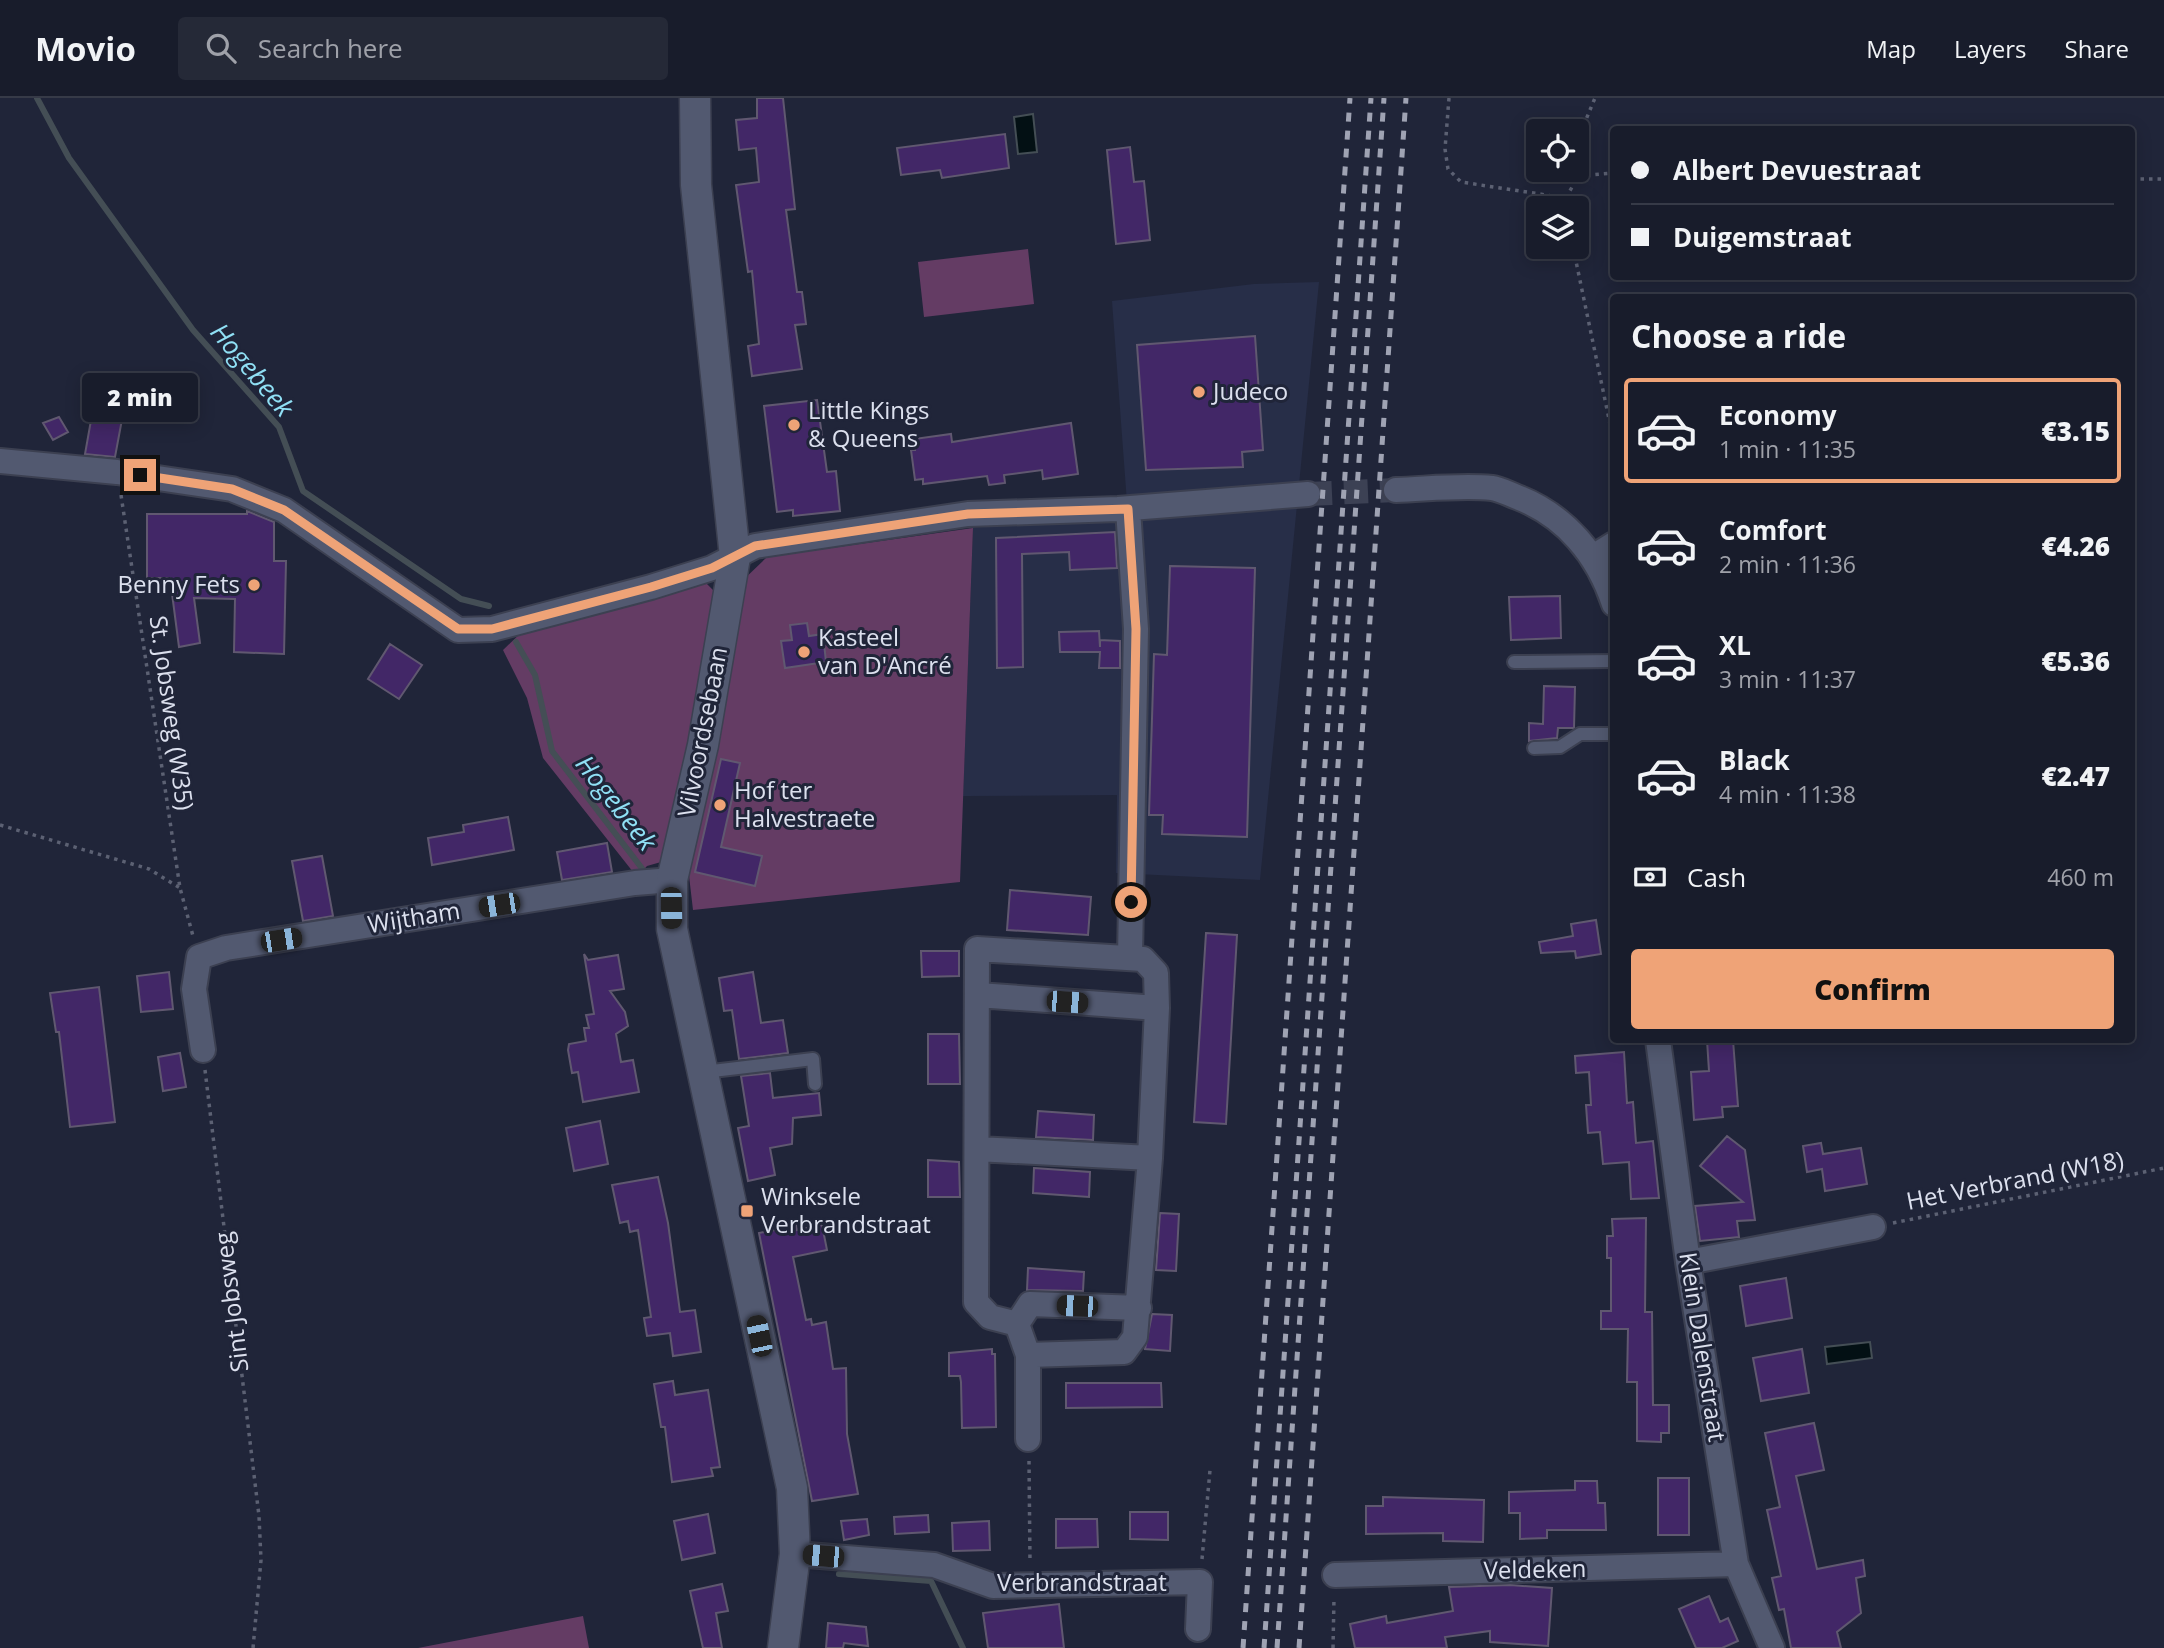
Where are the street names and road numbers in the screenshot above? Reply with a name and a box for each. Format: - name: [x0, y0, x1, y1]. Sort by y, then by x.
- street label: St. Jobsweg (W35): [142, 613, 202, 812]
- street label: Vilvoordsebaan: [669, 644, 734, 820]
- street label: Wijtham: [365, 893, 462, 940]
- street label: Het Verbrand (W18): [1903, 1142, 2126, 1217]
- street label: Sint Jobsweg: [206, 1230, 255, 1374]
- street label: Klein Dalenstraat: [1672, 1250, 1735, 1444]
- street label: Veldeken: [1483, 1551, 1587, 1586]
- street label: Verbrandstraat: [997, 1565, 1167, 1598]

